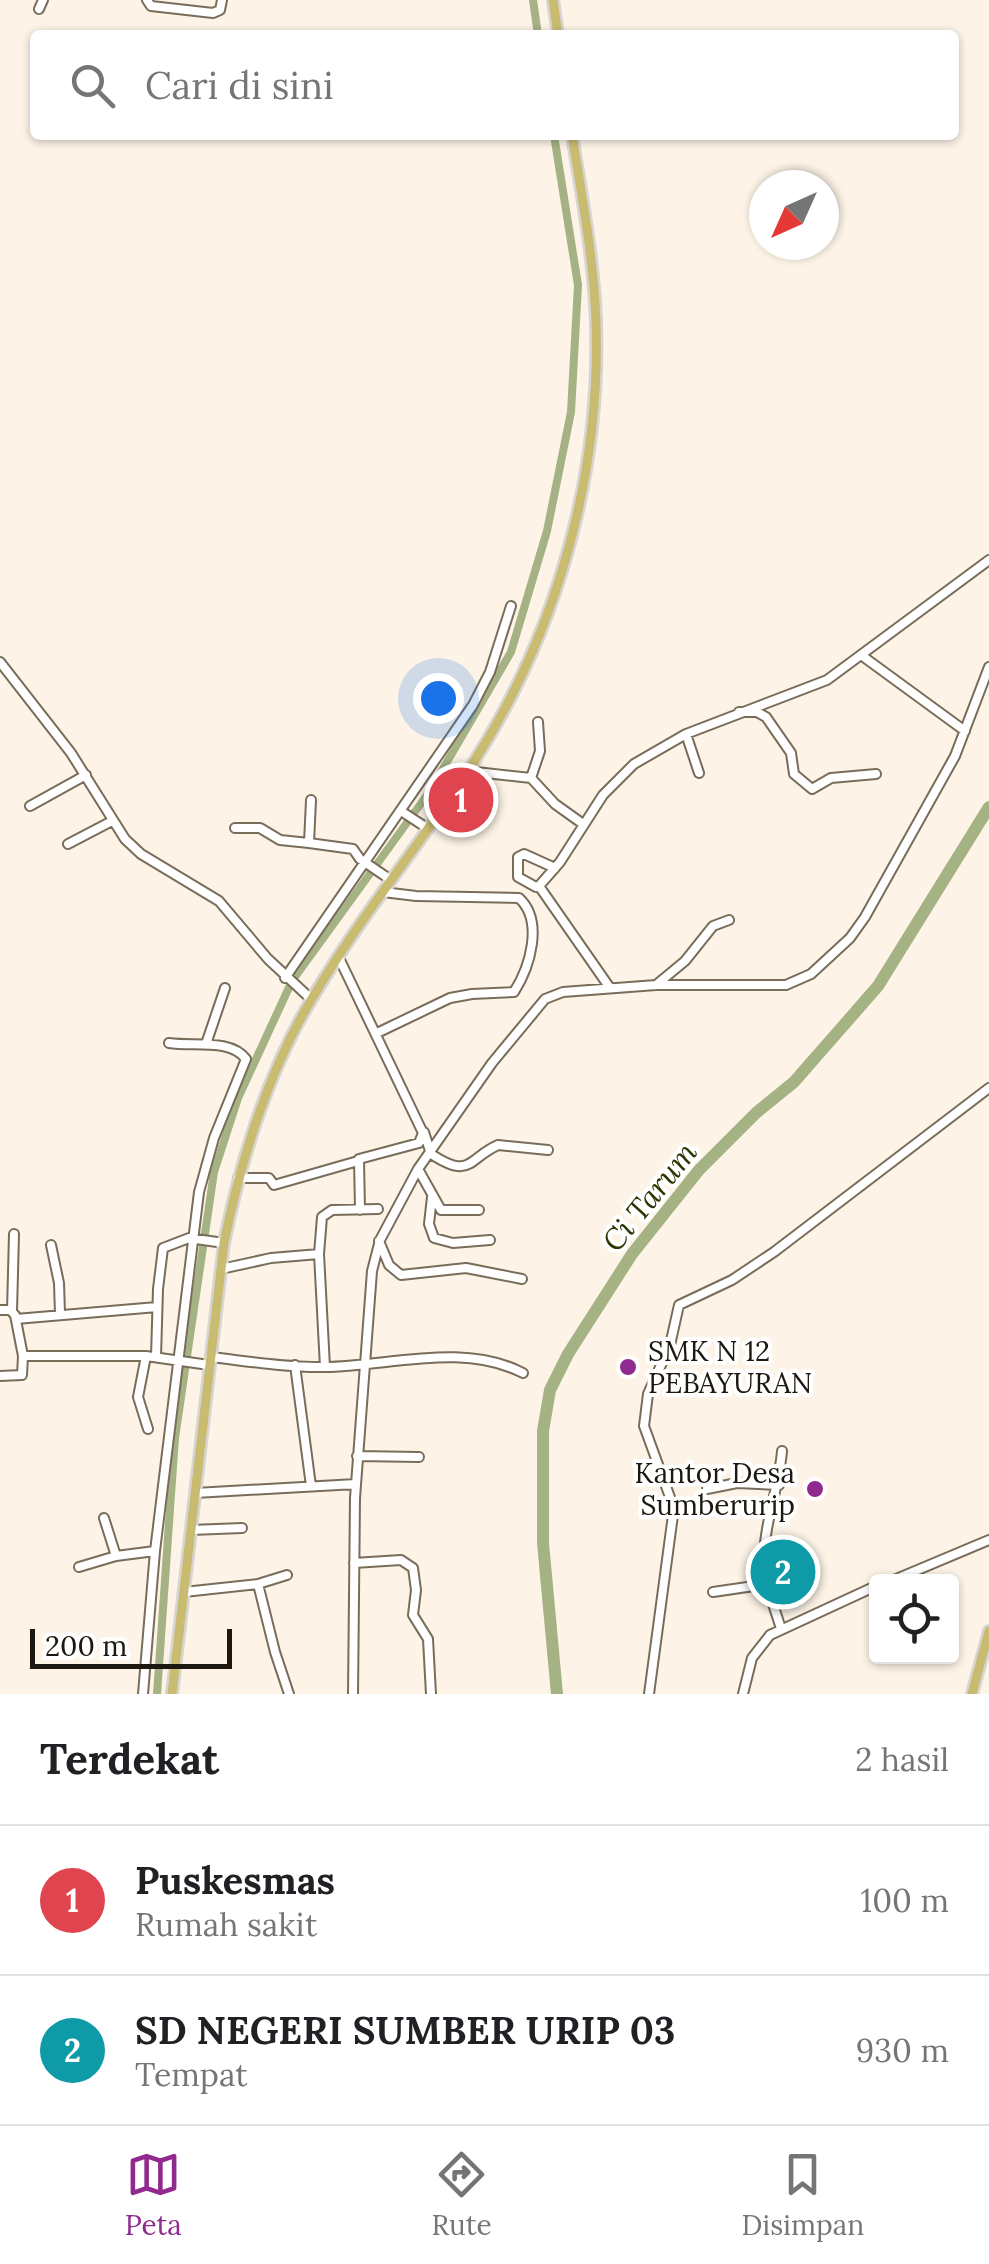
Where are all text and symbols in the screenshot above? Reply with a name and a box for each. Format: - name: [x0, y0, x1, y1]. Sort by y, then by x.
- search box: [30, 30, 959, 140]
- icon: search: [65, 58, 120, 113]
- text: Cari di sini: [145, 61, 334, 109]
- north arrow: [749, 170, 839, 260]
- your location: [413, 673, 464, 724]
- pin: 1: [428, 762, 494, 838]
- water label: Ci Tarum: [594, 1134, 705, 1259]
- place label: SMK N 12 PEBAYURAN: [648, 1333, 812, 1401]
- marker: SMK N 12 PEBAYURAN: [617, 1356, 639, 1378]
- place label: Kantor Desa Sumberurip: [635, 1455, 795, 1523]
- marker: Kantor Desa Sumberurip: [804, 1478, 826, 1500]
- pin: 2: [750, 1534, 816, 1610]
- map controls: [869, 1574, 959, 1664]
- button: locate: [869, 1574, 959, 1664]
- scale bar: [30, 1624, 232, 1668]
- text: 200 m: [45, 1628, 127, 1664]
- text: Terdekat: [40, 1732, 219, 1786]
- text: 2 hasil: [855, 1739, 949, 1780]
- text: Puskesmas: [135, 1856, 335, 1904]
- text: 1: [66, 1880, 79, 1921]
- text: 100 m: [861, 1880, 949, 1921]
- text: Rumah sakit: [135, 1904, 317, 1945]
- text: SD NEGERI SUMBER URIP 03: [135, 2006, 675, 2054]
- text: 2: [64, 2030, 81, 2071]
- text: 930 m: [856, 2030, 949, 2071]
- text: Tempat: [135, 2054, 248, 2095]
- tab: Peta: [125, 2147, 182, 2243]
- tab: Rute: [431, 2147, 492, 2243]
- tab: Disimpan: [741, 2147, 864, 2243]

